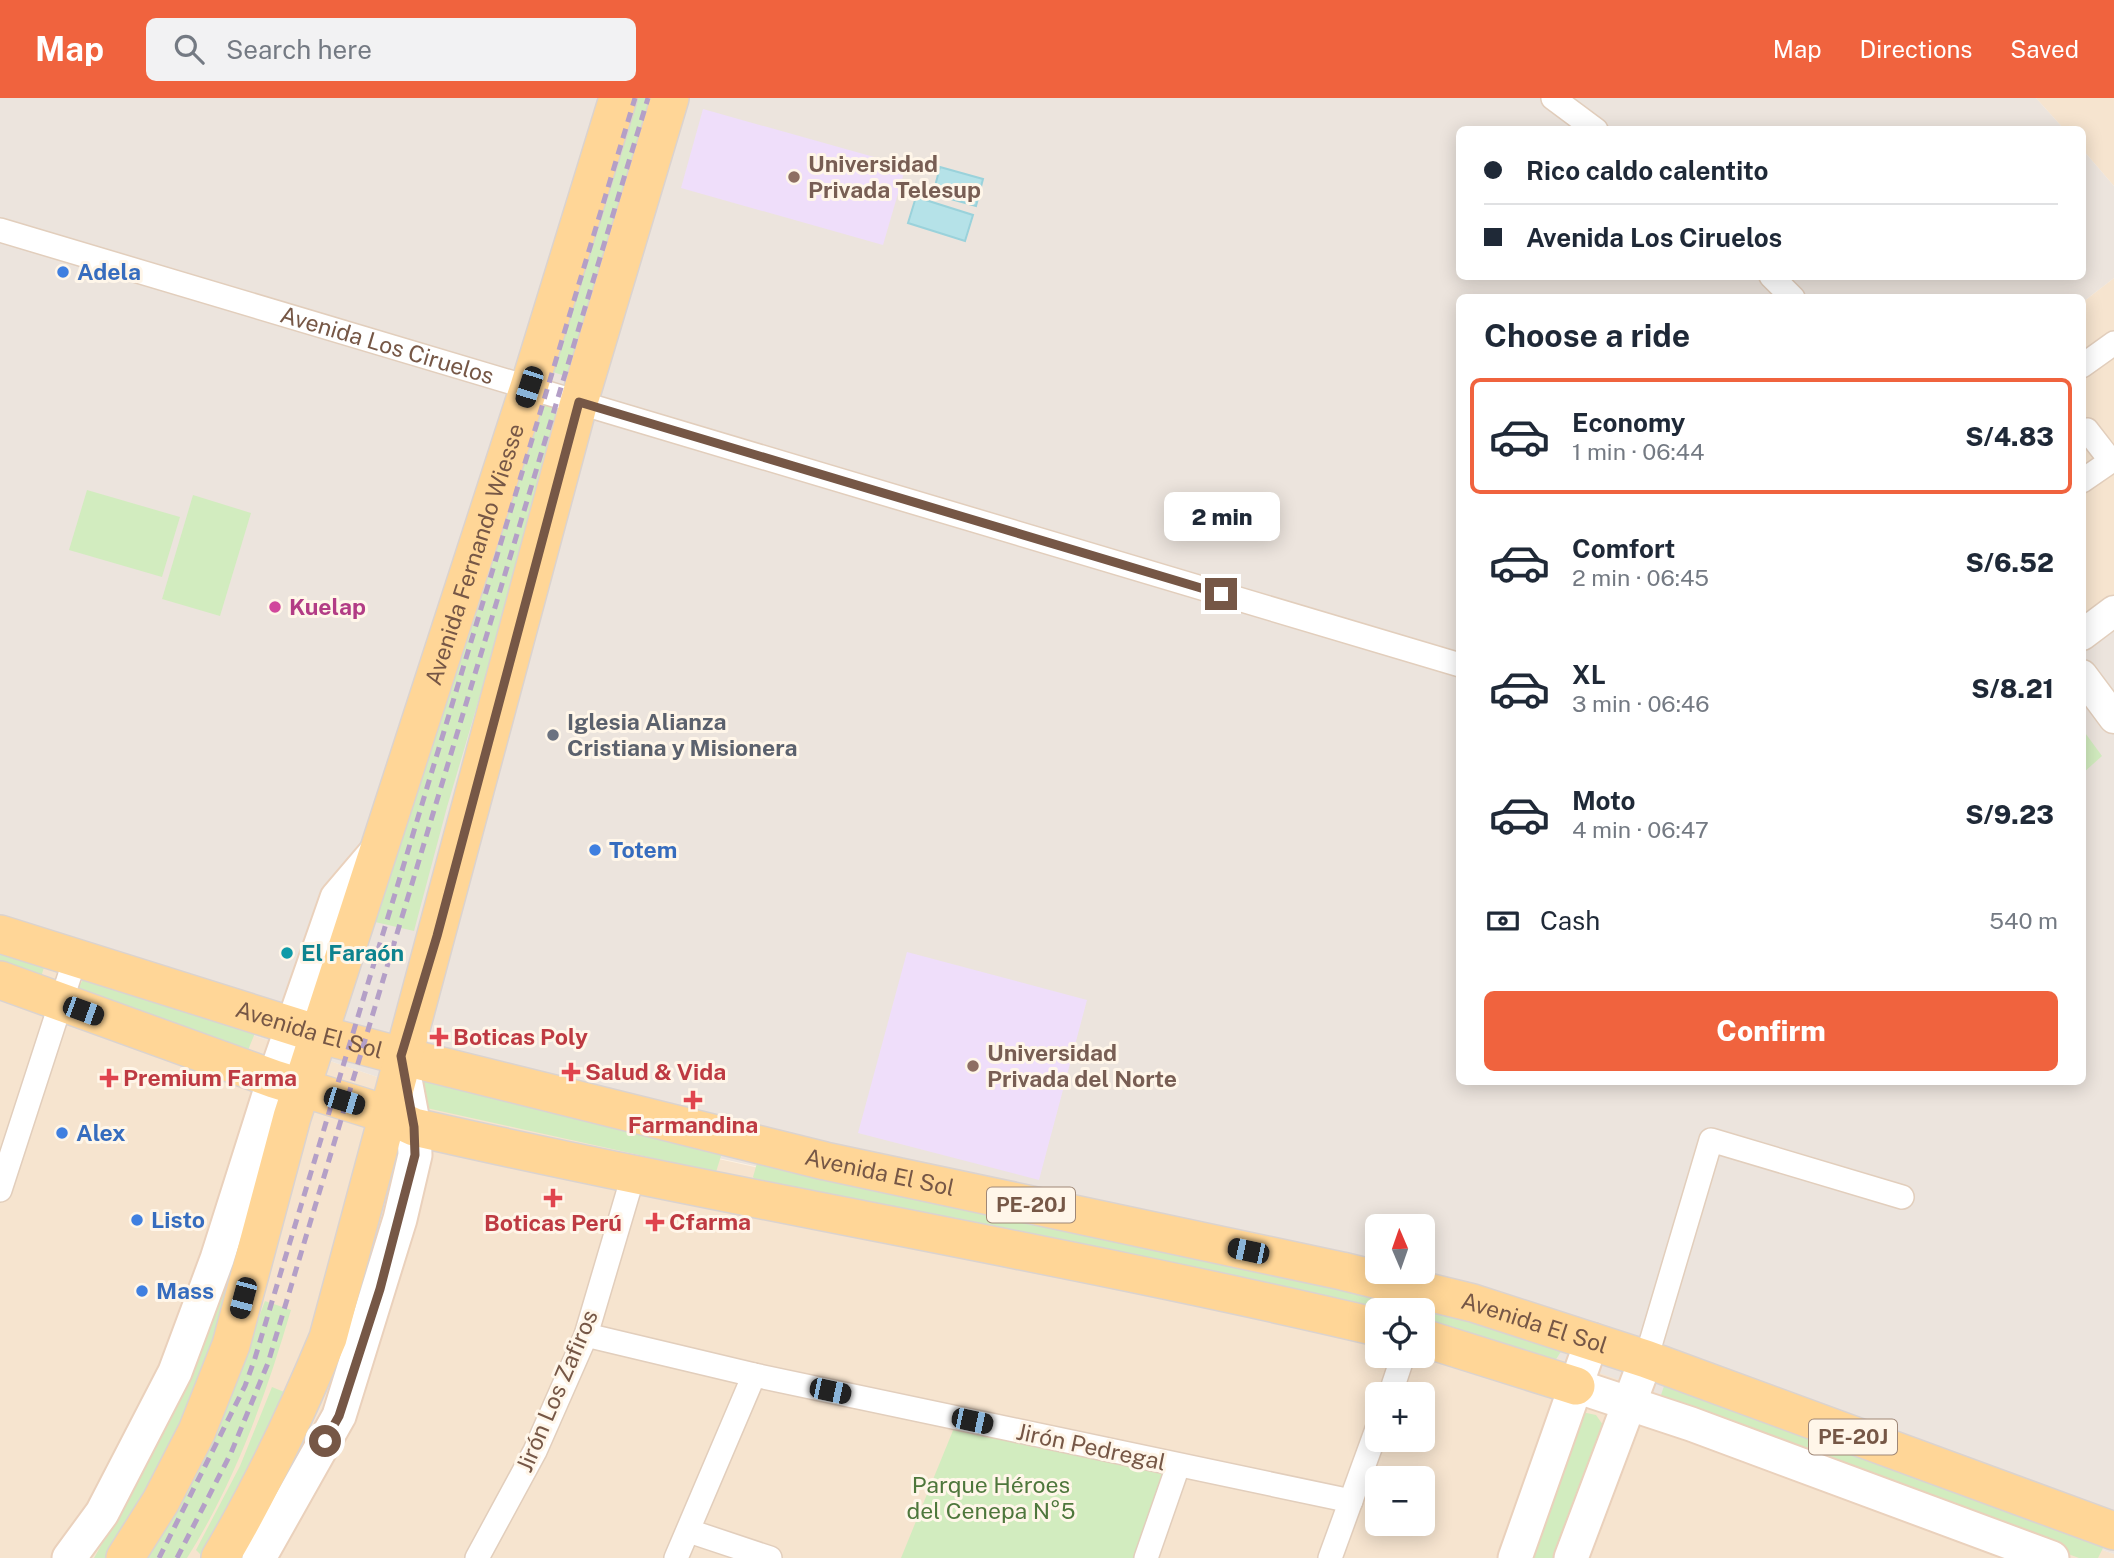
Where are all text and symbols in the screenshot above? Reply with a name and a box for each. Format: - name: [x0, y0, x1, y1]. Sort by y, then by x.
- search box: [146, 18, 636, 81]
- text: Map: [35, 30, 104, 68]
- icon: search: [170, 30, 208, 68]
- text: Search here: [226, 34, 372, 65]
- text: Map: [1773, 35, 1822, 63]
- text: Directions: [1860, 35, 1972, 63]
- text: Saved: [2010, 35, 2079, 63]
- place label: Universidad Privada Telesup: [808, 150, 981, 203]
- text: Rico caldo calentito: [1526, 155, 1768, 186]
- marker: Universidad Privada Telesup: [786, 169, 802, 185]
- text: Avenida Los Ciruelos: [1526, 222, 1782, 253]
- place label: Adela: [77, 258, 141, 285]
- marker: Adela: [55, 264, 71, 280]
- street label: Avenida Los Ciruelos: [277, 300, 497, 389]
- text: Choose a ride: [1484, 317, 1690, 354]
- car: [513, 364, 546, 410]
- icon: car: [1488, 405, 1551, 468]
- text: Economy: [1572, 407, 1685, 438]
- street label: Avenida Fernando Wiesse: [419, 420, 529, 689]
- text: S/4.83: [1965, 421, 2054, 452]
- text: 1 min · 06:44: [1572, 438, 1704, 465]
- callout: 2 min: [1163, 492, 1279, 542]
- text: 2 min: [1191, 503, 1253, 530]
- icon: car: [1488, 531, 1551, 594]
- text: Comfort: [1572, 533, 1675, 564]
- text: S/6.52: [1965, 547, 2054, 578]
- text: 2 min · 06:45: [1572, 564, 1709, 591]
- route end: [1205, 578, 1237, 610]
- place label: Kuelap: [289, 593, 366, 620]
- marker: Kuelap: [267, 599, 283, 615]
- icon: car: [1488, 657, 1551, 720]
- text: XL: [1572, 659, 1606, 690]
- text: S/8.21: [1971, 673, 2054, 704]
- text: 3 min · 06:46: [1572, 690, 1709, 717]
- place label: Iglesia Alianza Cristiana y Misionera: [567, 708, 798, 761]
- marker: Iglesia Alianza Cristiana y Misionera: [545, 727, 561, 743]
- icon: car: [1488, 783, 1551, 846]
- text: Moto: [1572, 785, 1635, 816]
- text: S/9.23: [1965, 799, 2054, 830]
- text: 4 min · 06:47: [1572, 816, 1709, 843]
- place label: Totem: [609, 836, 677, 863]
- marker: Totem: [587, 842, 603, 858]
- icon: cash: [1484, 902, 1522, 940]
- text: Cash: [1540, 905, 1600, 936]
- text: 540 m: [1989, 907, 2058, 934]
- place label: El Faraón: [301, 939, 404, 966]
- marker: El Faraón: [279, 945, 295, 961]
- button: Confirm: [1484, 991, 2058, 1071]
- car: [60, 994, 107, 1028]
- street label: Avenida El Sol: [232, 995, 386, 1064]
- place label: Boticas Poly: [453, 1023, 588, 1050]
- marker: Boticas Poly: [431, 1029, 447, 1045]
- place label: Universidad Privada del Norte: [987, 1039, 1177, 1092]
- place label: Salud & Vida: [585, 1058, 726, 1085]
- marker: Universidad Privada del Norte: [965, 1058, 981, 1074]
- place label: Premium Farma: [123, 1064, 297, 1091]
- marker: Salud & Vida: [563, 1064, 579, 1080]
- marker: Premium Farma: [101, 1070, 117, 1086]
- car: [321, 1085, 368, 1117]
- marker: Farmandina: [685, 1092, 701, 1108]
- place label: Farmandina: [628, 1111, 758, 1138]
- place label: Alex: [76, 1119, 126, 1146]
- marker: Alex: [54, 1125, 70, 1141]
- street label: Avenida El Sol: [802, 1143, 957, 1201]
- road number: PE-20J: [987, 1188, 1075, 1222]
- marker: Boticas Perú: [545, 1190, 561, 1206]
- place label: Listo: [151, 1206, 205, 1233]
- place label: Cfarma: [669, 1208, 751, 1235]
- place label: Boticas Perú: [484, 1209, 622, 1236]
- marker: Listo: [129, 1212, 145, 1228]
- marker: Cfarma: [647, 1214, 663, 1230]
- north arrow: [1365, 1214, 1435, 1284]
- map controls: [1365, 1214, 1435, 1536]
- car: [1226, 1236, 1271, 1266]
- car: [228, 1275, 259, 1321]
- place label: Mass: [156, 1277, 214, 1304]
- marker: Mass: [134, 1283, 150, 1299]
- street label: Avenida El Sol: [1459, 1287, 1611, 1359]
- button: locate: [1365, 1298, 1435, 1368]
- street label: Jirón Los Zafiros: [510, 1306, 603, 1476]
- car: [808, 1376, 853, 1406]
- button: +: [1365, 1382, 1435, 1452]
- car: [950, 1406, 995, 1436]
- street label: Jirón Pedregal: [1014, 1417, 1168, 1476]
- road number: PE-20J: [1809, 1420, 1897, 1454]
- route start: [309, 1425, 341, 1457]
- button: −: [1365, 1466, 1435, 1536]
- park label: Parque Héroes del Cenepa N°5: [906, 1471, 1076, 1524]

